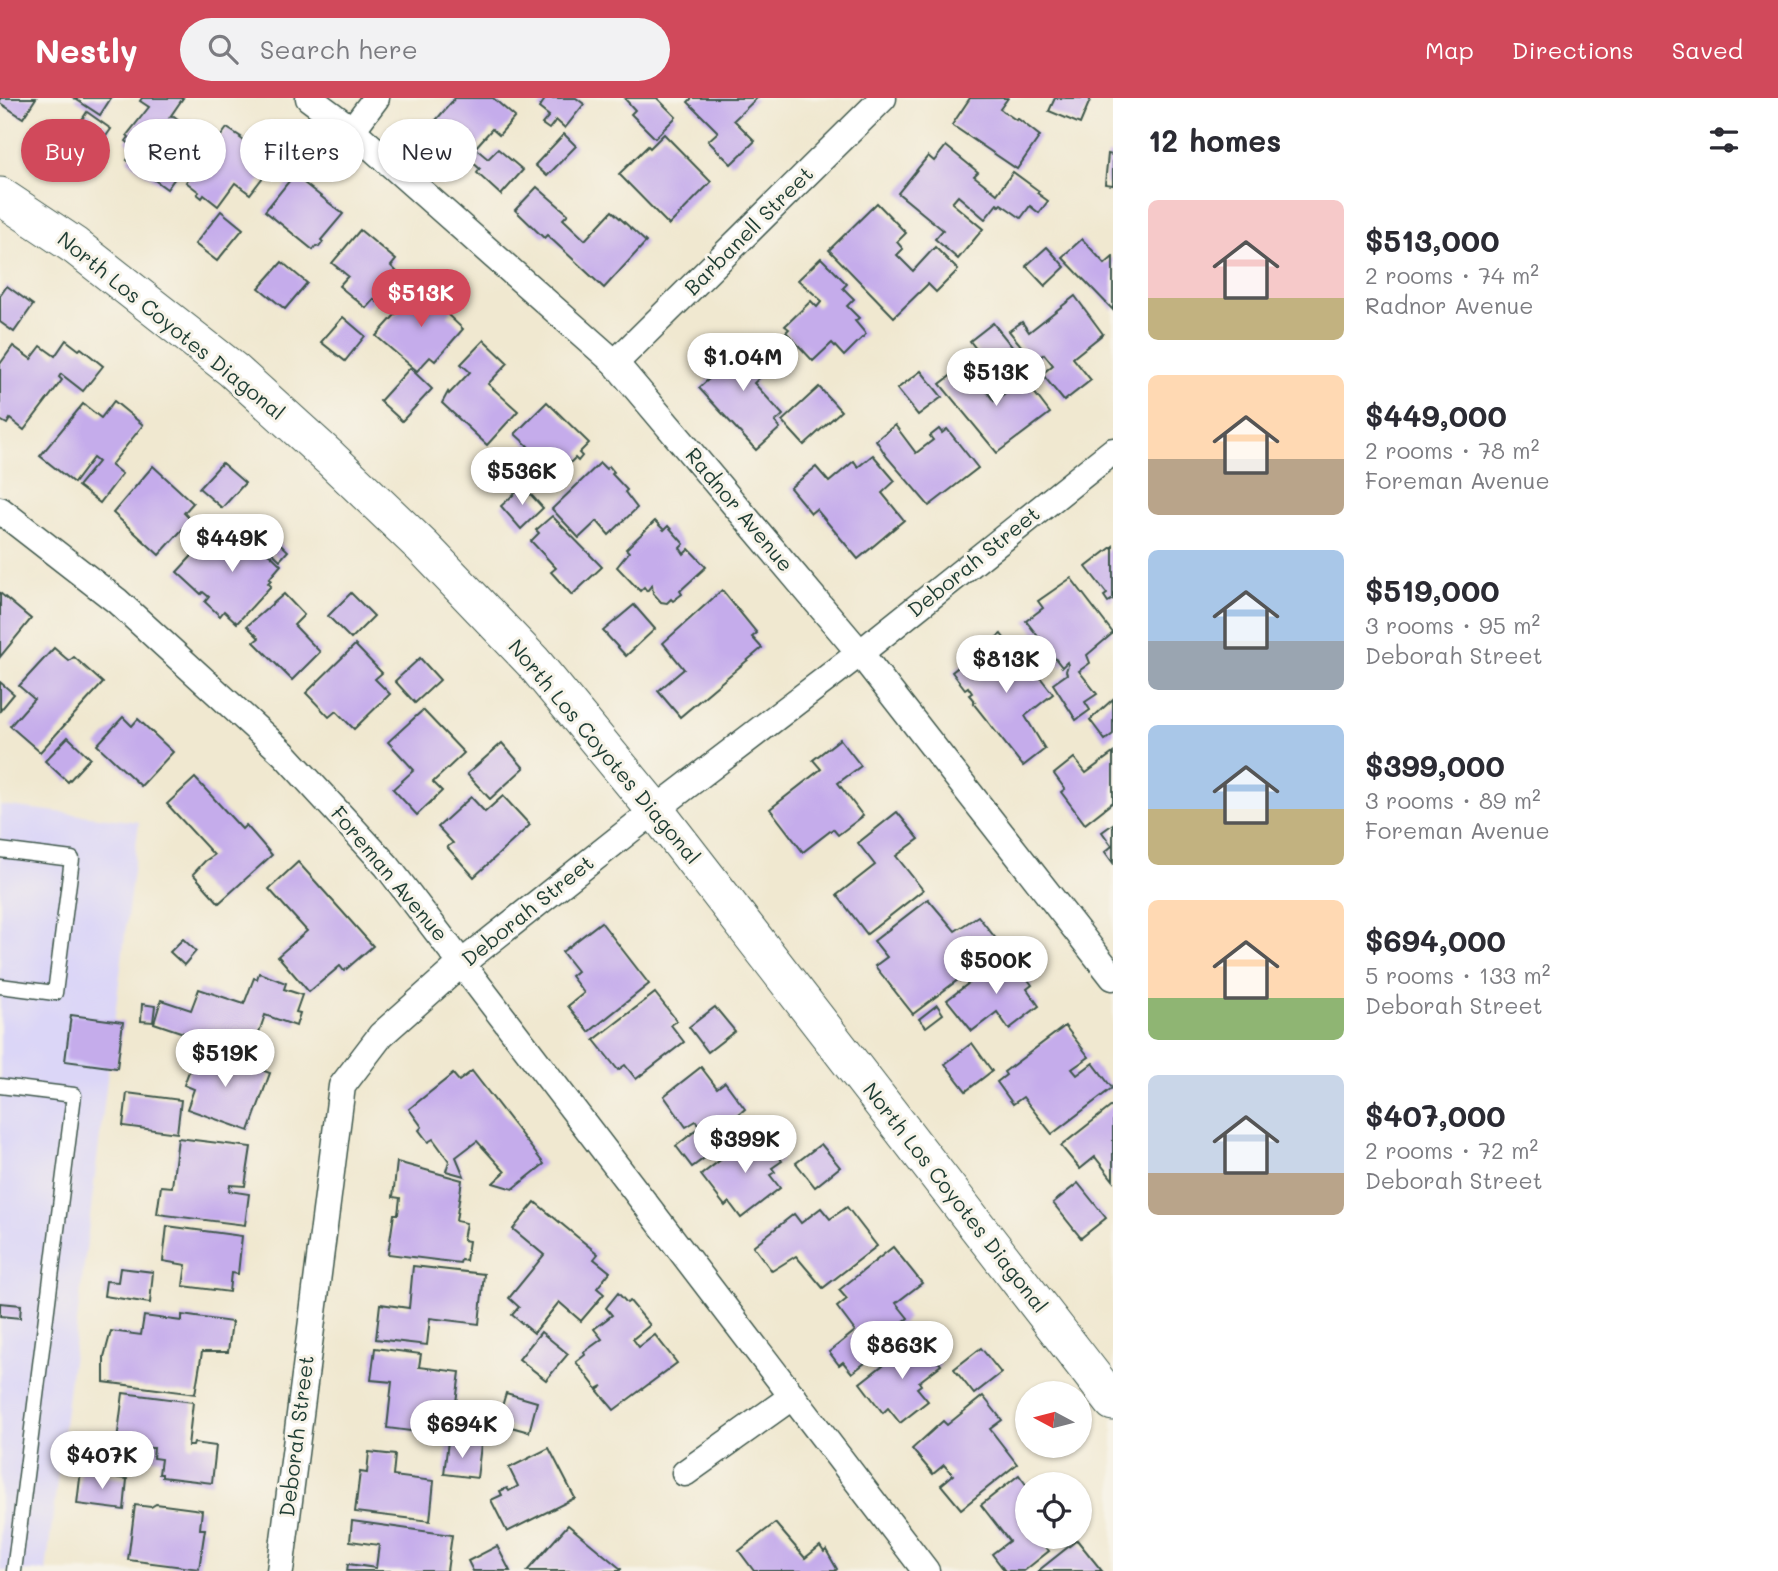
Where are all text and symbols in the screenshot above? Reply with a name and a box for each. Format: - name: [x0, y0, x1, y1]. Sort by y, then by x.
- search box: [180, 18, 670, 81]
- text: Nestly: [35, 28, 138, 71]
- icon: search: [204, 30, 242, 68]
- text: Search here: [260, 32, 418, 66]
- text: Map: [1425, 34, 1474, 65]
- text: Directions: [1512, 34, 1634, 65]
- text: Saved: [1672, 34, 1743, 65]
- chip: Buy: [21, 119, 110, 182]
- chip: Rent: [124, 119, 226, 182]
- chip: Filters: [240, 119, 364, 182]
- chip: New: [378, 119, 477, 182]
- text: 12 homes: [1148, 120, 1281, 160]
- icon: filters: [1705, 121, 1743, 159]
- street label: Barbanell Street: [678, 160, 818, 300]
- text: $513,000: [1365, 220, 1499, 260]
- street label: North Los Coyotes Diagonal: [53, 225, 291, 425]
- icon: home: [1204, 228, 1288, 312]
- text: 2 rooms · 74 m²: [1365, 260, 1539, 290]
- pin: $513K: [372, 270, 470, 329]
- text: $513K: [388, 277, 454, 307]
- text: Radnor Avenue: [1365, 290, 1534, 320]
- pin: $1.04M: [686, 334, 800, 393]
- text: $1.04M: [703, 341, 783, 371]
- pin: $513K: [947, 348, 1045, 408]
- text: $513K: [963, 356, 1029, 386]
- text: $449,000: [1365, 395, 1507, 435]
- icon: home: [1204, 403, 1288, 487]
- text: 2 rooms · 78 m²: [1365, 435, 1539, 465]
- street label: Radnor Avenue: [680, 441, 800, 577]
- pin: $536K: [473, 448, 571, 507]
- text: $536K: [487, 455, 557, 485]
- text: Foreman Avenue: [1365, 465, 1550, 495]
- street label: Deborah Street: [901, 499, 1045, 622]
- pin: $449K: [183, 514, 281, 574]
- text: $449K: [196, 522, 268, 552]
- text: $519,000: [1365, 570, 1499, 610]
- icon: home: [1204, 578, 1288, 662]
- text: 3 rooms · 95 m²: [1365, 610, 1540, 640]
- street label: North Los Coyotes Diagonal: [503, 633, 707, 869]
- pin: $813K: [957, 636, 1055, 695]
- text: Deborah Street: [1365, 640, 1543, 670]
- text: $813K: [972, 643, 1040, 673]
- text: $399,000: [1365, 745, 1505, 785]
- icon: home: [1204, 753, 1288, 837]
- text: 3 rooms · 89 m²: [1365, 785, 1541, 815]
- street label: Foreman Avenue: [326, 800, 455, 946]
- text: Foreman Avenue: [1365, 815, 1550, 845]
- street label: Deborah Street: [455, 848, 599, 971]
- text: $694,000: [1365, 920, 1506, 960]
- icon: home: [1204, 928, 1288, 1012]
- pin: $500K: [947, 936, 1045, 996]
- text: $500K: [960, 944, 1032, 974]
- text: 5 rooms · 133 m²: [1365, 960, 1550, 990]
- text: Deborah Street: [1365, 990, 1543, 1020]
- pin: $519K: [176, 1030, 274, 1089]
- text: $519K: [192, 1037, 258, 1067]
- street label: North Los Coyotes Diagonal: [858, 1076, 1055, 1318]
- text: $407,000: [1365, 1095, 1506, 1135]
- icon: home: [1204, 1103, 1288, 1187]
- pin: $399K: [696, 1116, 794, 1175]
- text: $399K: [710, 1123, 780, 1153]
- text: 2 rooms · 72 m²: [1365, 1135, 1538, 1165]
- text: Deborah Street: [1365, 1165, 1543, 1195]
- pin: $863K: [853, 1322, 951, 1381]
- text: $863K: [866, 1329, 938, 1359]
- street label: Deborah Street: [272, 1354, 319, 1518]
- north arrow: [1015, 1381, 1092, 1458]
- map controls: [1015, 1381, 1092, 1549]
- pin: $694K: [413, 1400, 511, 1460]
- text: $694K: [426, 1408, 498, 1438]
- pin: $407K: [53, 1432, 151, 1491]
- text: $407K: [66, 1439, 138, 1469]
- button: locate: [1015, 1472, 1092, 1549]

